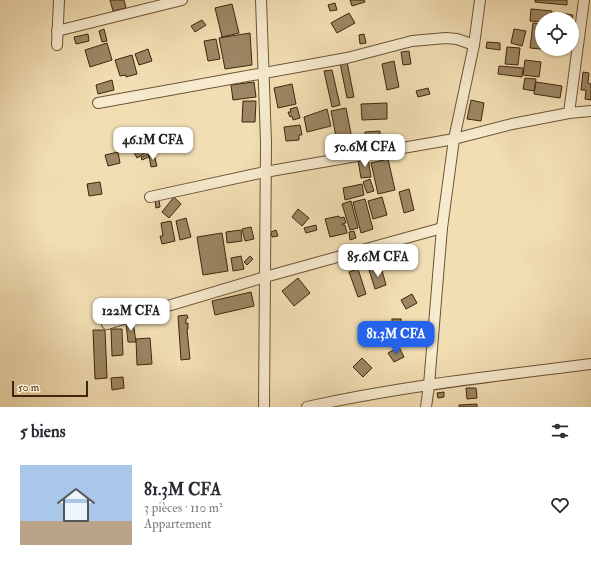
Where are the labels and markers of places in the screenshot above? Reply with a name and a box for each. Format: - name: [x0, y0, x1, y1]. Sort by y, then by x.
- pin: 46.1M CFA: [107, 127, 199, 161]
- pin: 50.6M CFA: [319, 134, 411, 168]
- pin: 85.6M CFA: [332, 244, 424, 278]
- pin: 122M CFA: [90, 298, 172, 332]
- pin: 81.3M CFA: [350, 321, 442, 355]

